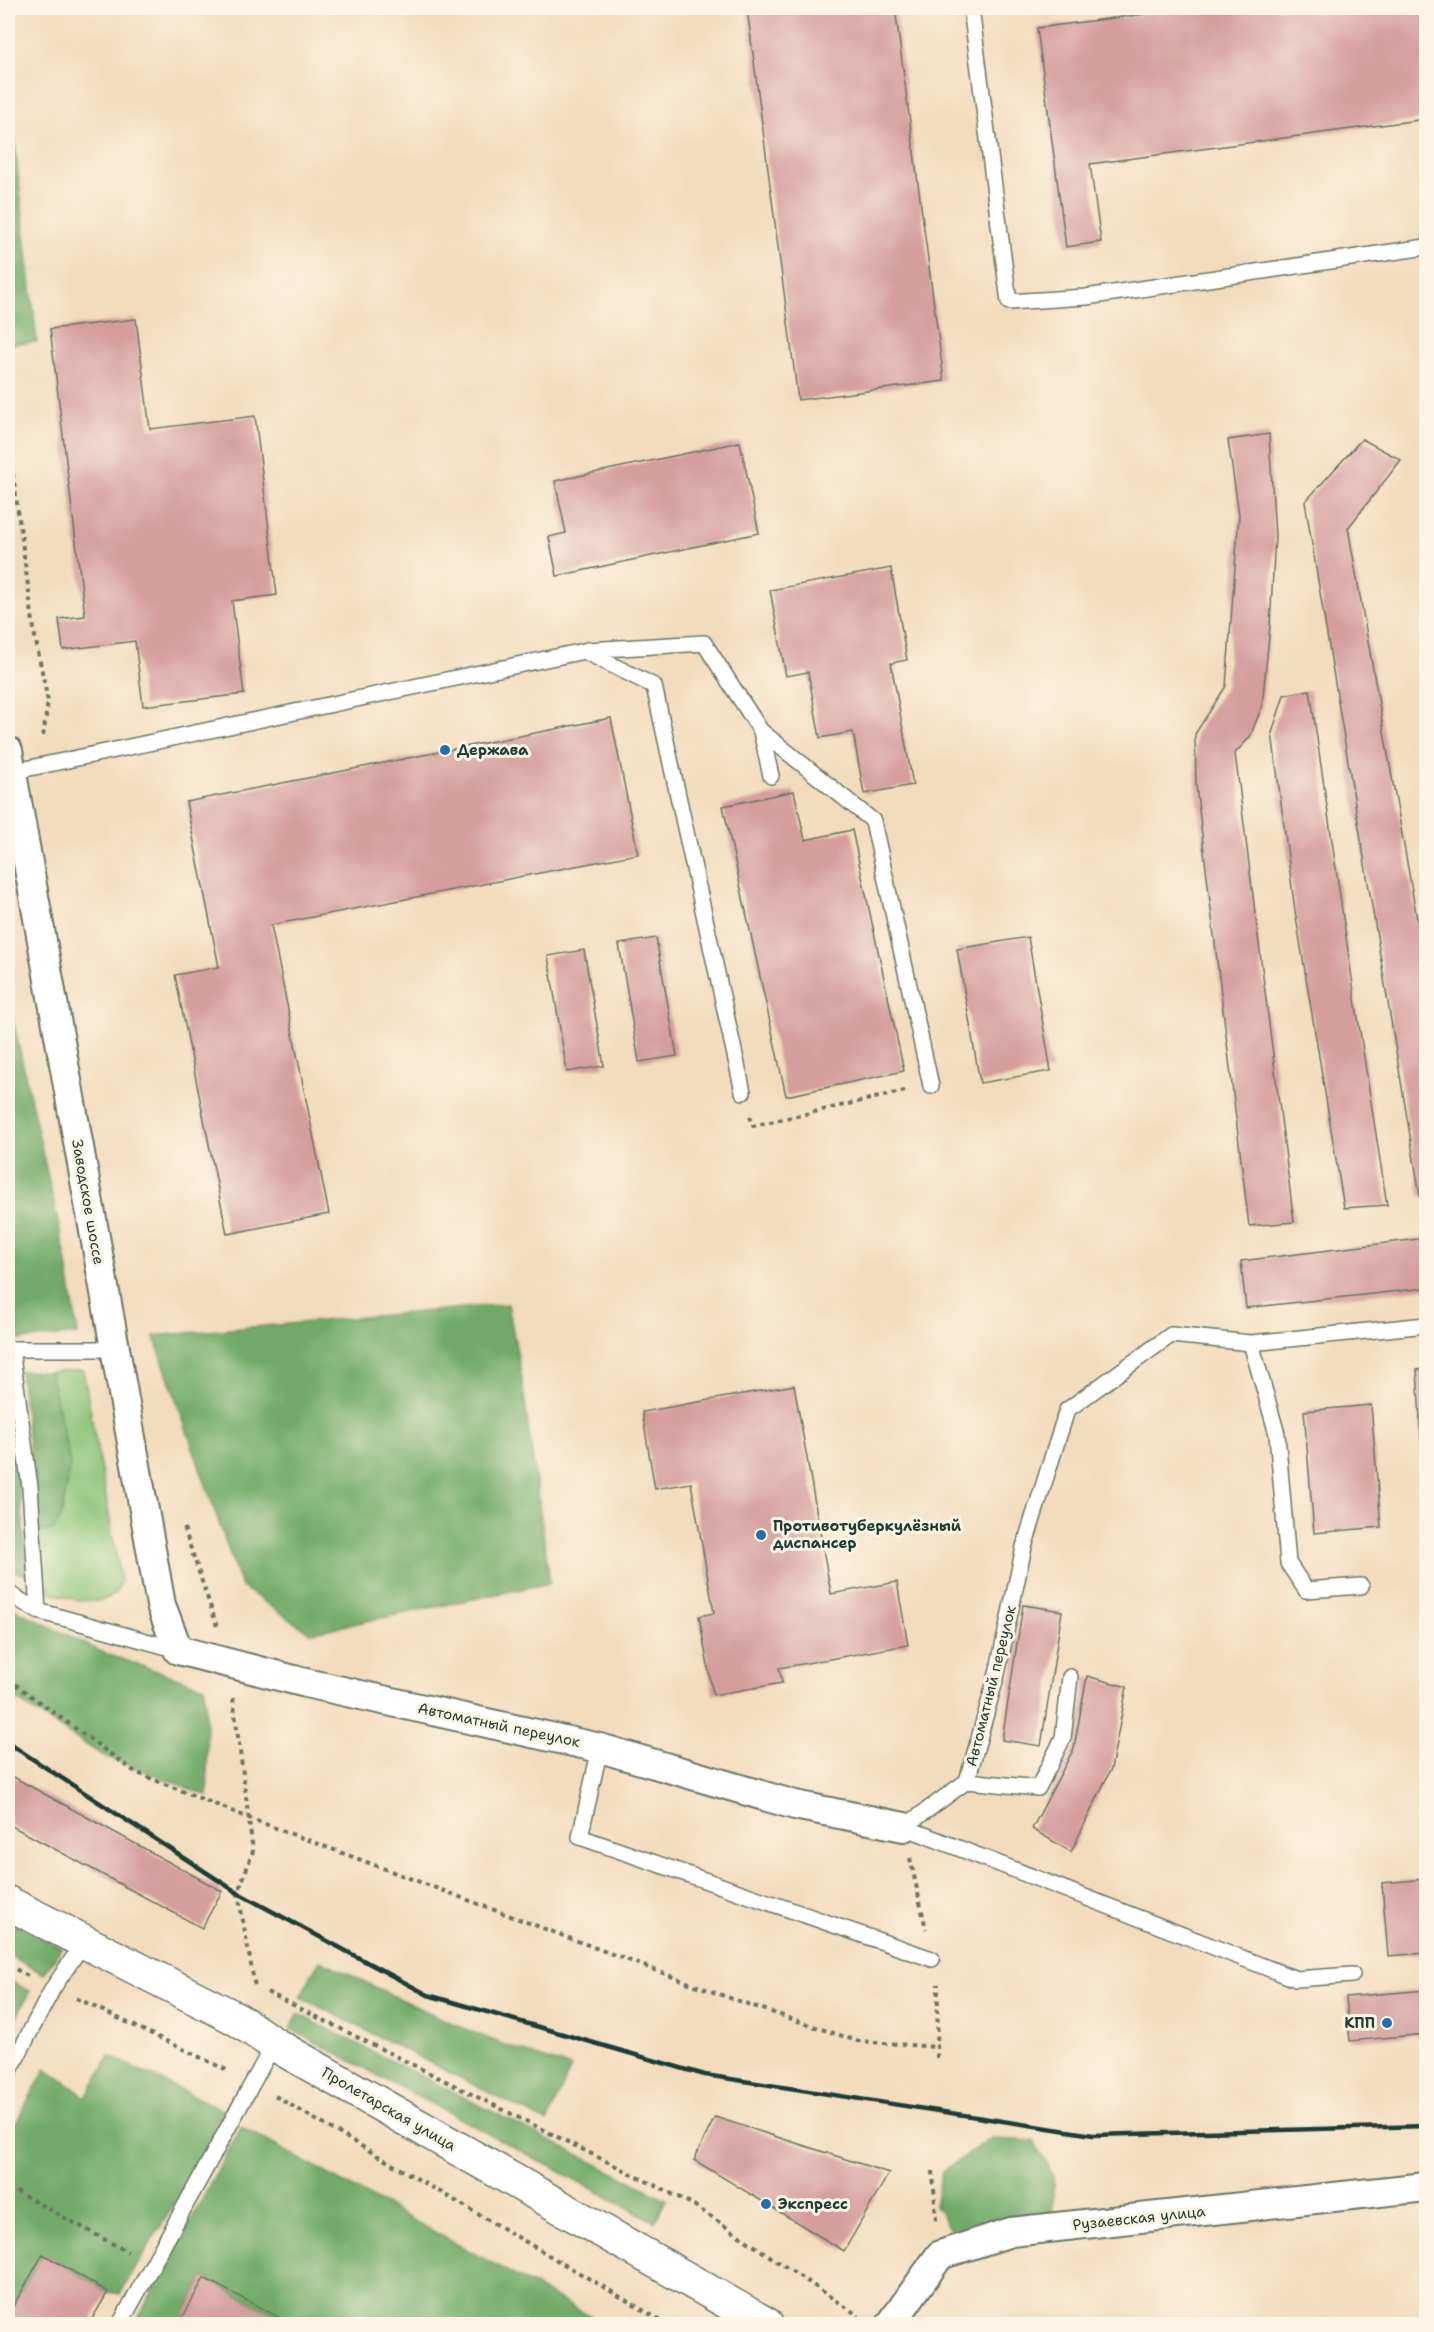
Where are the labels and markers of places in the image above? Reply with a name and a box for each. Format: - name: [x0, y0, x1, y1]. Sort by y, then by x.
- place label: Держава: [457, 740, 529, 760]
- marker: Держава: [438, 743, 452, 757]
- place label: Противотуберкулёзный диспансер: [773, 1516, 962, 1553]
- marker: Противотуберкулёзный диспансер: [754, 1528, 768, 1542]
- place label: КПП: [1344, 2013, 1375, 2033]
- marker: КПП: [1380, 2016, 1394, 2030]
- place label: Экспресс: [778, 2194, 848, 2214]
- marker: Экспресс: [759, 2197, 773, 2211]

